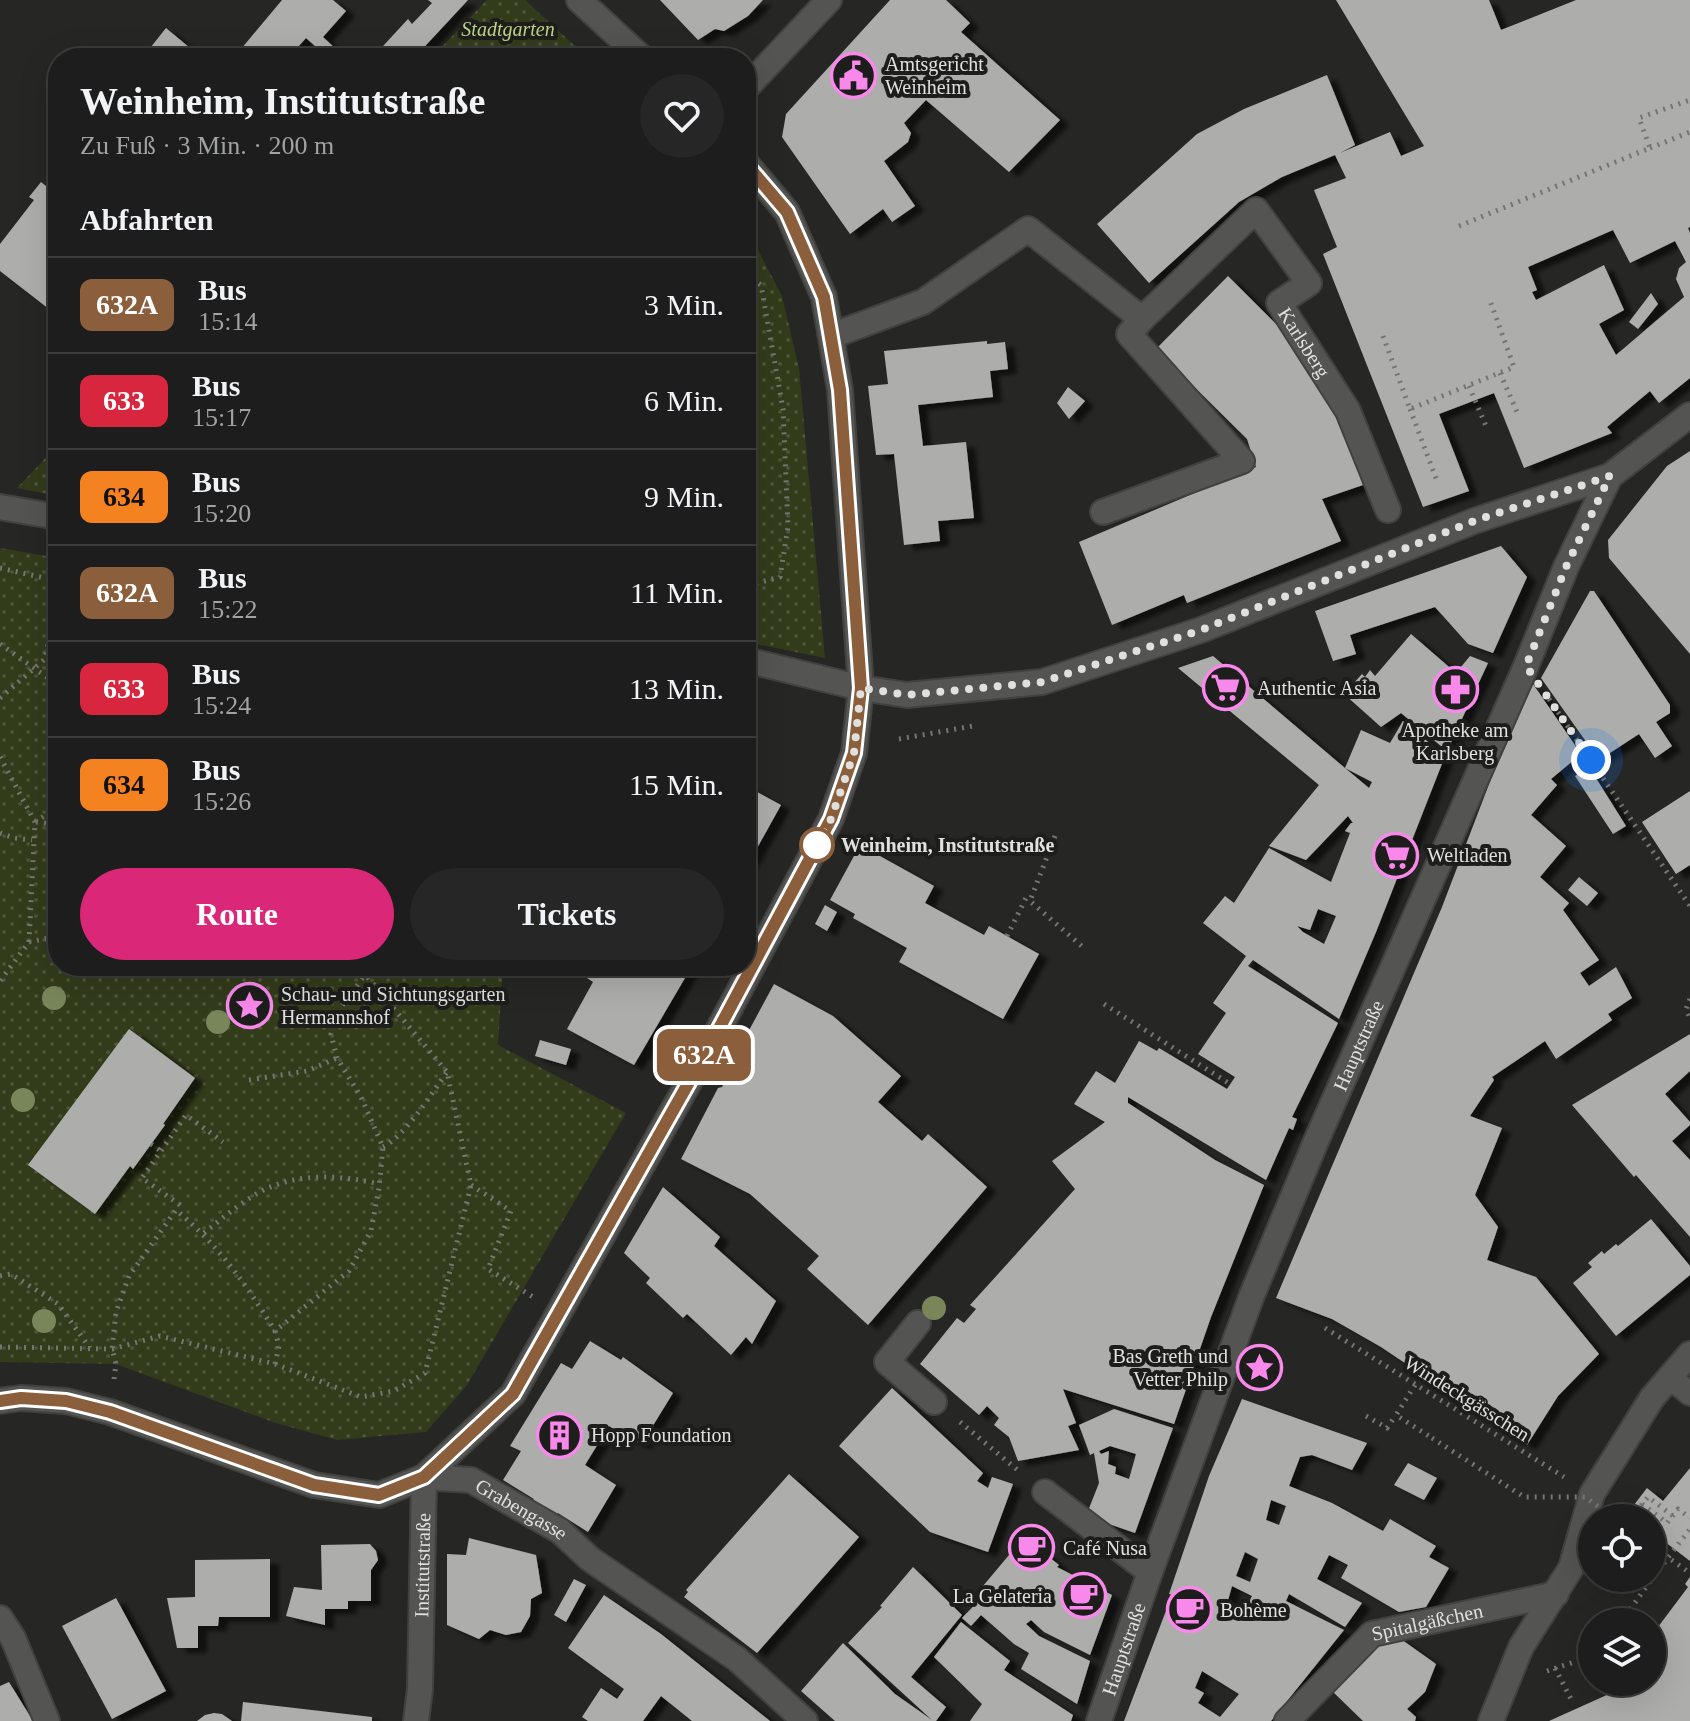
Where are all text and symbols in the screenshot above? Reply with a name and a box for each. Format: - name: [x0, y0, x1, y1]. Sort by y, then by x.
- park label: Stadtgarten: [461, 18, 555, 41]
- public building icon: Amtsgericht Weinheim: [830, 52, 878, 100]
- place label: Amtsgericht Weinheim: [885, 53, 984, 98]
- button: heart: [640, 74, 724, 158]
- text: Weinheim, Institutstraße: [80, 80, 485, 122]
- text: Zu Fuß · 3 Min. · 200 m: [80, 131, 334, 160]
- text: Abfahrten: [80, 203, 213, 236]
- text: Bus: [198, 273, 247, 306]
- text: 3 Min.: [644, 288, 724, 321]
- text: 632A: [96, 289, 158, 320]
- street label: Karlsberg: [1274, 303, 1335, 382]
- text: 15:14: [198, 307, 257, 336]
- text: Bus: [192, 369, 240, 402]
- text: 6 Min.: [644, 384, 724, 417]
- text: 633: [103, 385, 145, 416]
- text: 15:17: [192, 403, 251, 432]
- text: Bus: [192, 465, 240, 498]
- text: 9 Min.: [644, 480, 724, 513]
- text: 634: [103, 481, 145, 512]
- text: 15:20: [192, 499, 251, 528]
- text: Bus: [198, 561, 247, 594]
- text: 11 Min.: [630, 576, 724, 609]
- text: 632A: [96, 577, 158, 608]
- text: 15:22: [198, 595, 257, 624]
- text: Bus: [192, 657, 240, 690]
- supermarket icon: Authentic Asia: [1202, 664, 1250, 712]
- pharmacy icon: Apotheke am Karlsberg: [1431, 666, 1479, 714]
- text: 13 Min.: [629, 672, 724, 705]
- text: 633: [103, 673, 145, 704]
- place label: Authentic Asia: [1257, 677, 1377, 699]
- text: 15:24: [192, 691, 251, 720]
- place label: Apotheke am Karlsberg: [1401, 719, 1509, 765]
- your location: [1571, 740, 1611, 780]
- text: Bus: [192, 753, 240, 786]
- text: 15 Min.: [629, 768, 724, 801]
- text: 634: [103, 769, 145, 800]
- text: 15:26: [192, 787, 251, 816]
- marker: Weinheim, Institutstraße: [800, 828, 834, 862]
- supermarket icon: Weltladen: [1372, 831, 1420, 879]
- place label: Weinheim, Institutstraße: [841, 834, 1054, 856]
- place label: Weltladen: [1427, 844, 1508, 866]
- button: Route: [80, 868, 394, 960]
- button: Tickets: [410, 868, 724, 960]
- place icon: Schau- und Sichtungsgarten Hermannshof: [226, 981, 274, 1029]
- place label: Schau- und Sichtungsgarten Hermannshof: [281, 983, 505, 1028]
- street label: Hauptstraße: [1329, 997, 1388, 1094]
- line badge: 632A: [648, 1029, 760, 1081]
- text: 632A: [673, 1039, 735, 1070]
- place icon: Bas Greth und Vetter Philp: [1235, 1344, 1283, 1392]
- place label: Bas Greth und Vetter Philp: [1112, 1345, 1228, 1391]
- street label: Windeckgässchen: [1400, 1351, 1534, 1446]
- building icon: Hopp Foundation: [536, 1411, 584, 1459]
- place label: Hopp Foundation: [591, 1424, 732, 1447]
- street label: Grabengasse: [472, 1474, 573, 1544]
- map controls: [1578, 1504, 1666, 1696]
- button: locate: [1578, 1504, 1666, 1592]
- street label: Institutstraße: [410, 1513, 434, 1618]
- cafe icon: Café Nusa: [1008, 1524, 1056, 1572]
- place label: Café Nusa: [1063, 1537, 1147, 1559]
- cafe icon: La Gelateria: [1059, 1572, 1107, 1620]
- place label: La Gelateria: [953, 1585, 1052, 1607]
- cafe icon: Bohème: [1165, 1586, 1213, 1634]
- place label: Bohème: [1220, 1599, 1287, 1621]
- street label: Spitalgäßchen: [1369, 1599, 1485, 1645]
- street label: Hauptstraße: [1098, 1600, 1150, 1698]
- button: layers: [1578, 1608, 1666, 1696]

